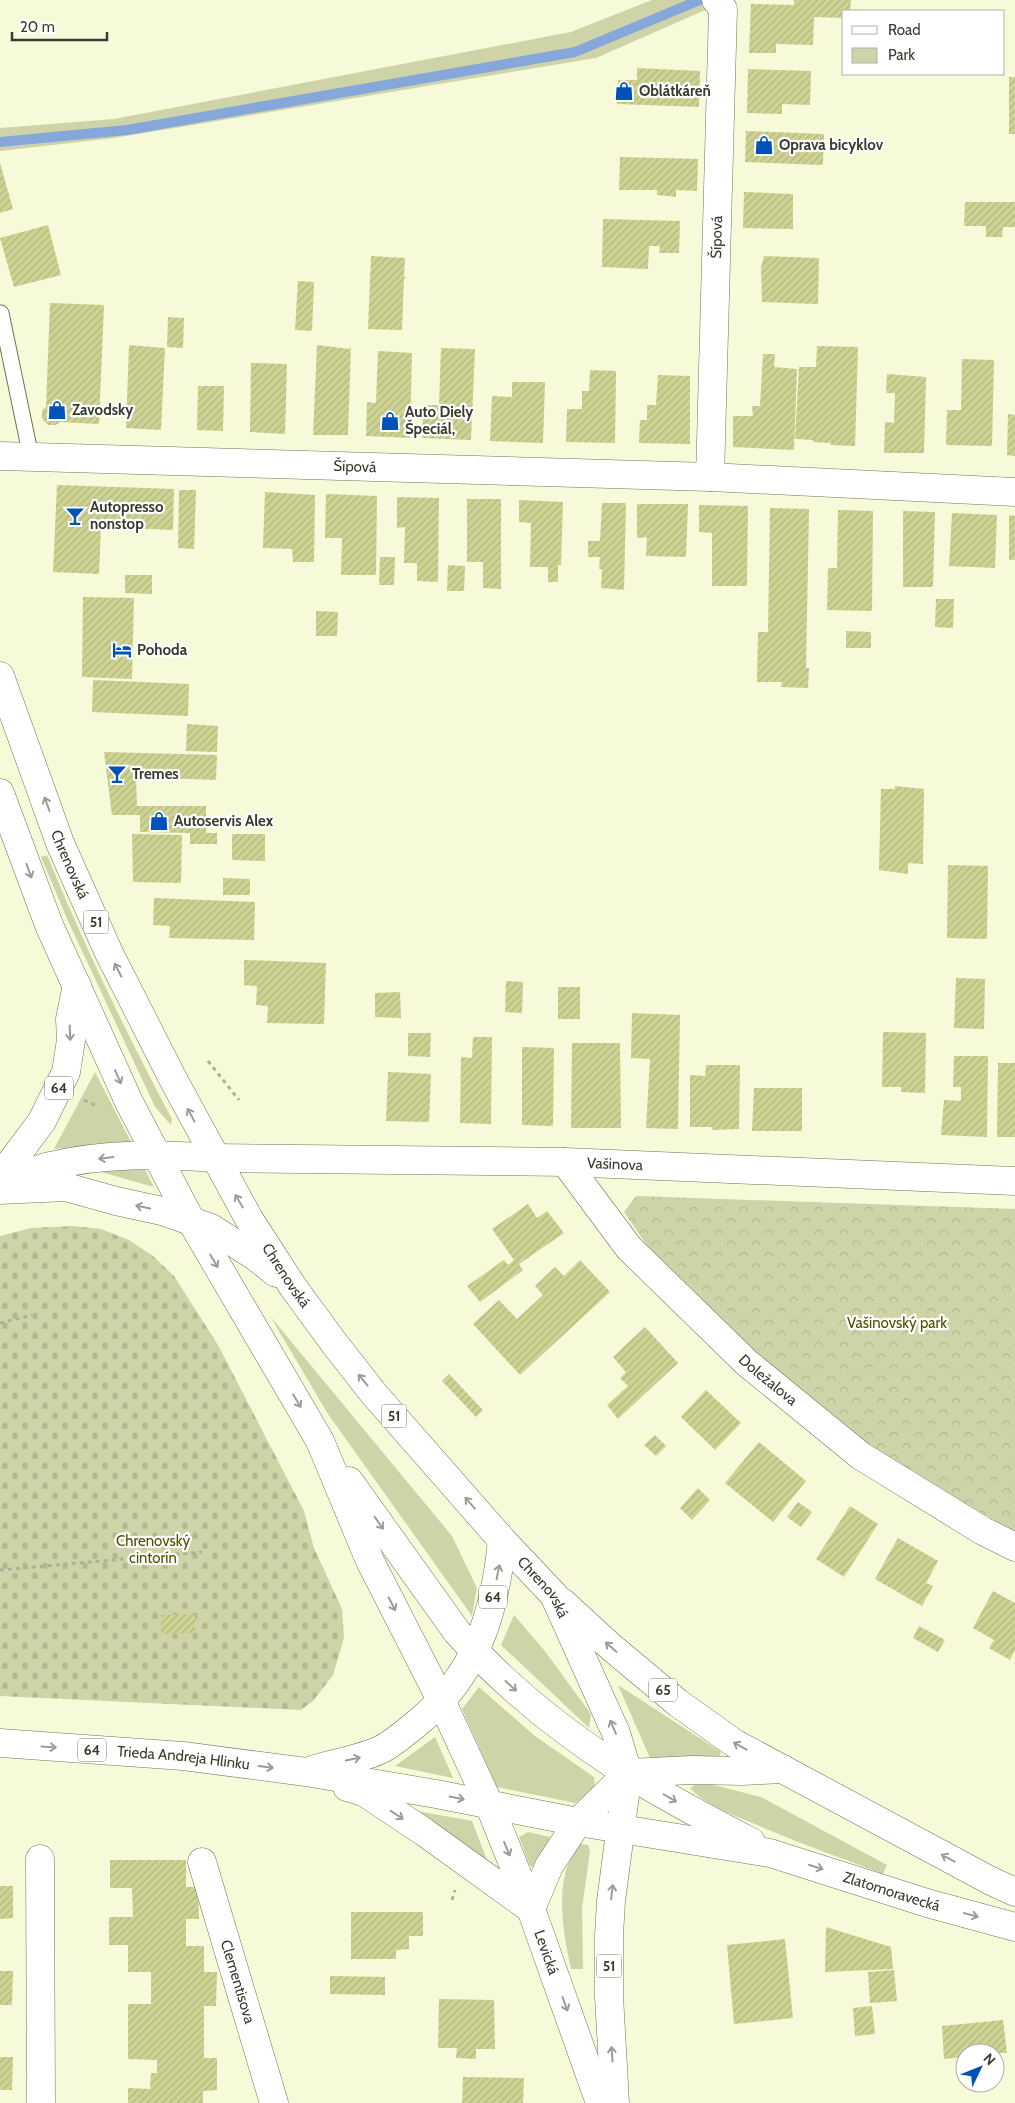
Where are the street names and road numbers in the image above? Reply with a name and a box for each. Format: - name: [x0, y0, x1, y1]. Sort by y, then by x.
- street label: Šípová: [706, 215, 726, 259]
- street label: Šípová: [333, 456, 377, 476]
- street label: Chrenovská: [47, 828, 93, 902]
- road number: 51: [84, 910, 108, 934]
- road number: 64: [45, 1076, 73, 1100]
- street label: Vašinova: [586, 1154, 644, 1174]
- street label: Chrenovská: [258, 1240, 314, 1312]
- street label: Doležalova: [735, 1351, 802, 1410]
- road number: 51: [382, 1404, 406, 1428]
- street label: Chrenovská: [514, 1553, 572, 1622]
- road number: 64: [479, 1585, 507, 1608]
- road number: 65: [649, 1678, 677, 1702]
- road number: 64: [78, 1738, 106, 1762]
- street label: Trieda Andreja Hlinku: [116, 1742, 251, 1774]
- street label: Zlatomoravecká: [841, 1868, 943, 1915]
- street label: Levická: [530, 1928, 563, 1978]
- street label: Clementisova: [217, 1938, 259, 2027]
- road number: 51: [596, 1954, 622, 1978]

